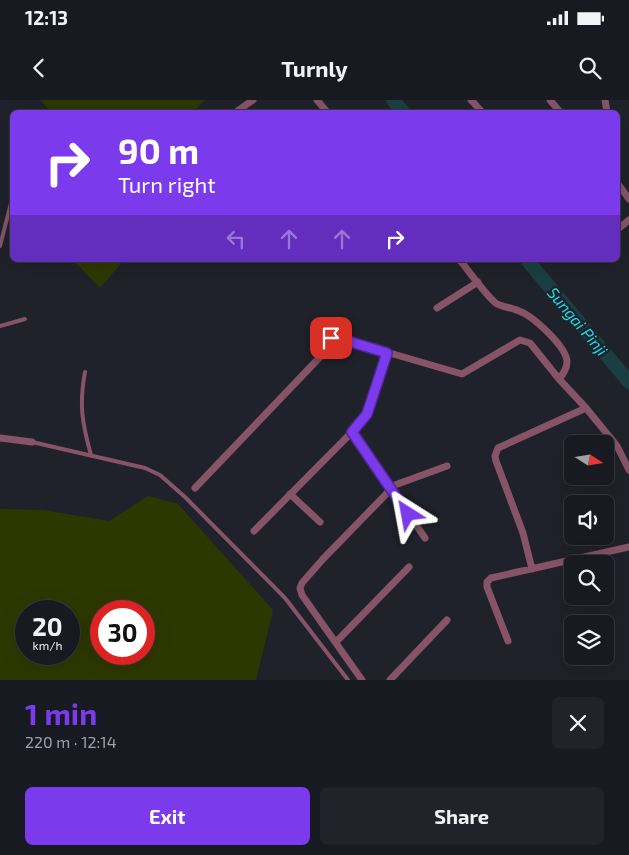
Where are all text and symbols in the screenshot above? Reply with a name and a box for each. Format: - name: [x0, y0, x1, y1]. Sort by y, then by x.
- text: 12:13: [25, 6, 68, 29]
- icon: back: [25, 54, 53, 82]
- icon: search: [576, 54, 604, 82]
- text: Turnly: [281, 55, 348, 81]
- text: 90 m: [118, 129, 199, 171]
- icon: right: [35, 130, 100, 195]
- text: Turn right: [118, 171, 216, 197]
- icon: left: [222, 225, 250, 253]
- icon: ahead: [275, 225, 303, 253]
- icon: ahead: [328, 225, 356, 253]
- icon: right: [381, 225, 409, 253]
- water label: Sungai Pinji: [543, 283, 612, 360]
- pin: [310, 317, 352, 359]
- icon: arrive: [317, 324, 345, 352]
- north arrow: [564, 435, 614, 485]
- map controls: [564, 435, 614, 665]
- position arrow: [381, 487, 433, 539]
- button: sound: [564, 495, 614, 545]
- button: search: [564, 555, 614, 605]
- speed limit sign: 30: [90, 600, 155, 665]
- text: 20: [32, 611, 63, 641]
- button: layers: [564, 615, 614, 665]
- text: km/h: [33, 638, 62, 652]
- text: 1 min: [25, 695, 97, 731]
- button: close: [552, 697, 604, 749]
- text: 220 m · 12:14: [25, 732, 116, 751]
- button: Exit: [25, 787, 310, 845]
- button: Share: [320, 787, 604, 845]

